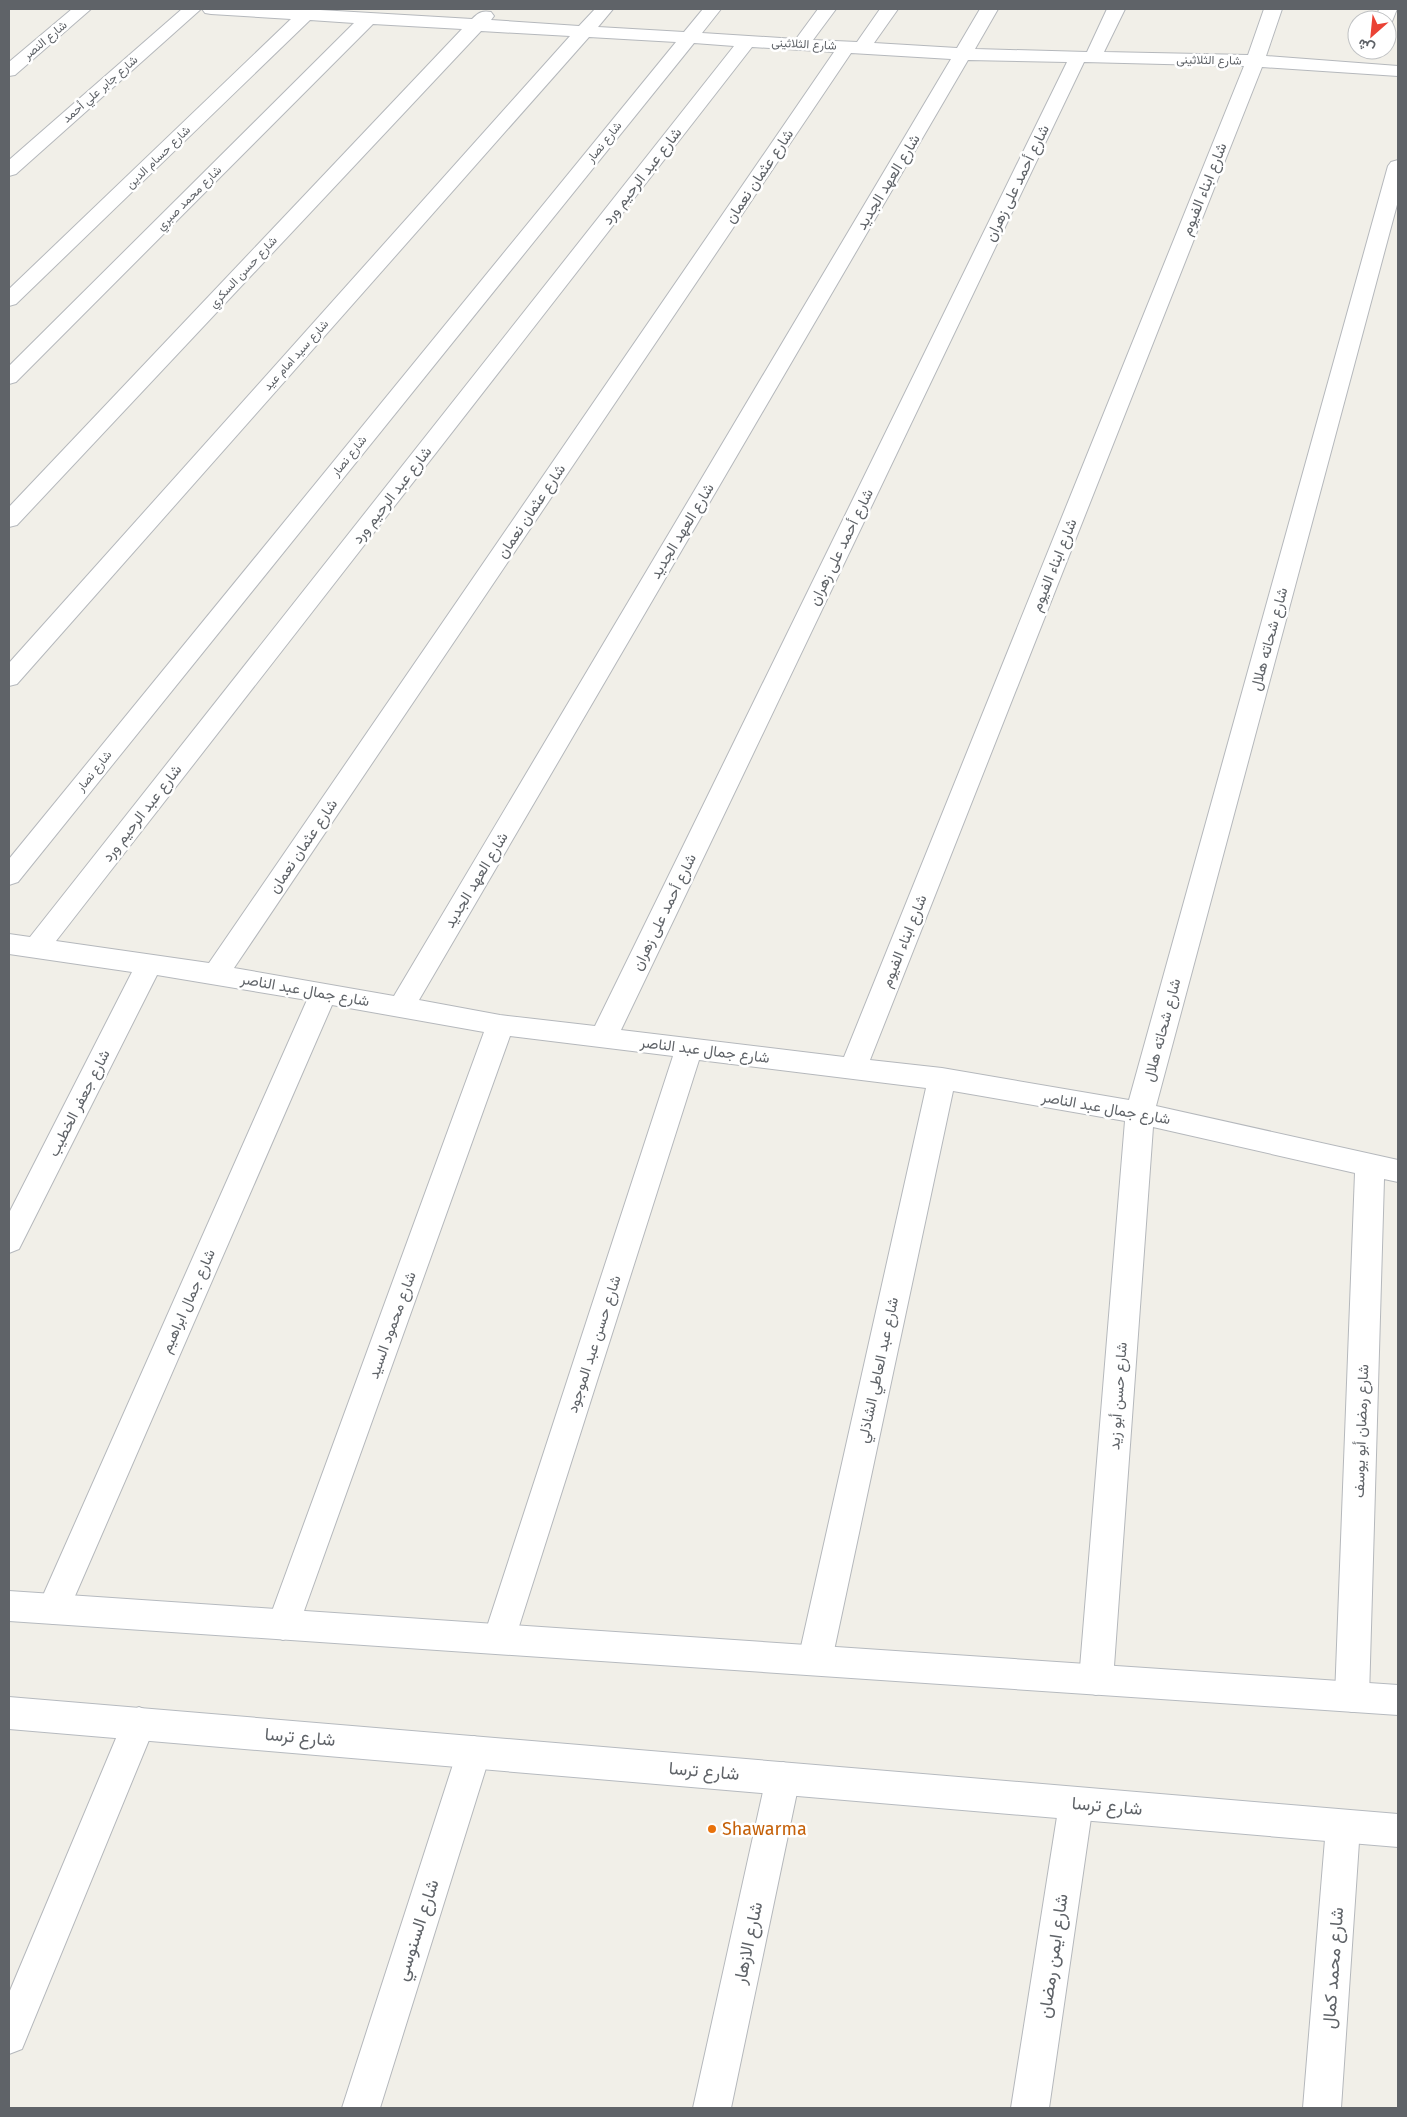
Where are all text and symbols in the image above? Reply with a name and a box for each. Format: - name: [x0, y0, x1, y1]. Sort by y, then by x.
- north arrow: [1347, 10, 1397, 60]
- street label: شارع النصر: [20, 18, 71, 64]
- street label: شارع الثلاثينى: [771, 35, 837, 55]
- text: ش: [1355, 35, 1378, 58]
- street label: شارع الثلاثينى: [1176, 52, 1242, 70]
- street label: شارع جابر علي أحمد: [60, 53, 142, 128]
- street label: شارع نصار: [583, 119, 626, 167]
- street label: شارع أحمد على زهران: [981, 122, 1055, 245]
- street label: شارع حسام الدين: [123, 123, 195, 193]
- street label: شارع عبد الرحيم ورد: [598, 124, 687, 229]
- street label: شارع عثمان نعمان: [721, 125, 799, 228]
- street label: شارع العهد الجديد: [852, 131, 925, 234]
- street label: شارع ابناء الفيوم: [1177, 140, 1233, 239]
- street label: شارع محمد صبري: [154, 163, 226, 235]
- street label: شارع حسن السكري: [206, 233, 282, 313]
- street label: شارع سيد امام عيد: [261, 317, 333, 395]
- street label: شارع نصار: [328, 433, 371, 481]
- street label: شارع عبد الرحيم ورد: [348, 443, 437, 548]
- street label: شارع عثمان نعمان: [493, 460, 571, 563]
- street label: شارع العهد الجديد: [646, 480, 719, 583]
- street label: شارع أحمد على زهران: [805, 486, 879, 609]
- street label: شارع ابناء الفيوم: [1027, 516, 1083, 615]
- street label: شارع شحاته هلال: [1247, 585, 1293, 693]
- street label: شارع نصار: [73, 748, 116, 796]
- street label: شارع عبد الرحيم ورد: [98, 761, 187, 866]
- street label: شارع عثمان نعمان: [265, 795, 343, 898]
- street label: شارع العهد الجديد: [440, 829, 513, 932]
- street label: شارع أحمد على زهران: [628, 851, 702, 974]
- street label: شارع ابناء الفيوم: [877, 892, 933, 991]
- street label: شارع جمال عبد الناصر: [238, 970, 371, 1012]
- street label: شارع شحاته هلال: [1140, 976, 1186, 1084]
- street label: شارع جمال عبد الناصر: [638, 1033, 771, 1069]
- street label: شارع جعفر الخطيب: [44, 1046, 116, 1160]
- street label: شارع جمال عبد الناصر: [1039, 1088, 1172, 1130]
- street label: شارع جمال ابراهيم: [157, 1246, 221, 1357]
- street label: شارع محمود السيد: [364, 1269, 422, 1382]
- street label: شارع حسن عبد الموجود: [563, 1273, 627, 1416]
- street label: شارع عبد العاطي الشاذلي: [854, 1295, 906, 1445]
- street label: شارع حسن أبو زيد: [1105, 1341, 1133, 1451]
- street label: شارع رمضان أبو يوسف: [1350, 1364, 1374, 1498]
- street label: شارع ترسا: [264, 1723, 336, 1752]
- street label: شارع ترسا: [668, 1757, 740, 1786]
- street label: شارع ترسا: [1071, 1792, 1143, 1821]
- place label: Shawarma: [722, 1818, 807, 1840]
- marker: Shawarma: [706, 1823, 718, 1835]
- street label: شارع السنوسي: [390, 1876, 448, 1985]
- street label: شارع ايمن رمضان: [1033, 1892, 1074, 2020]
- street label: شارع الازهار: [728, 1900, 768, 1987]
- street label: شارع محمد كمال: [1318, 1906, 1349, 2030]

